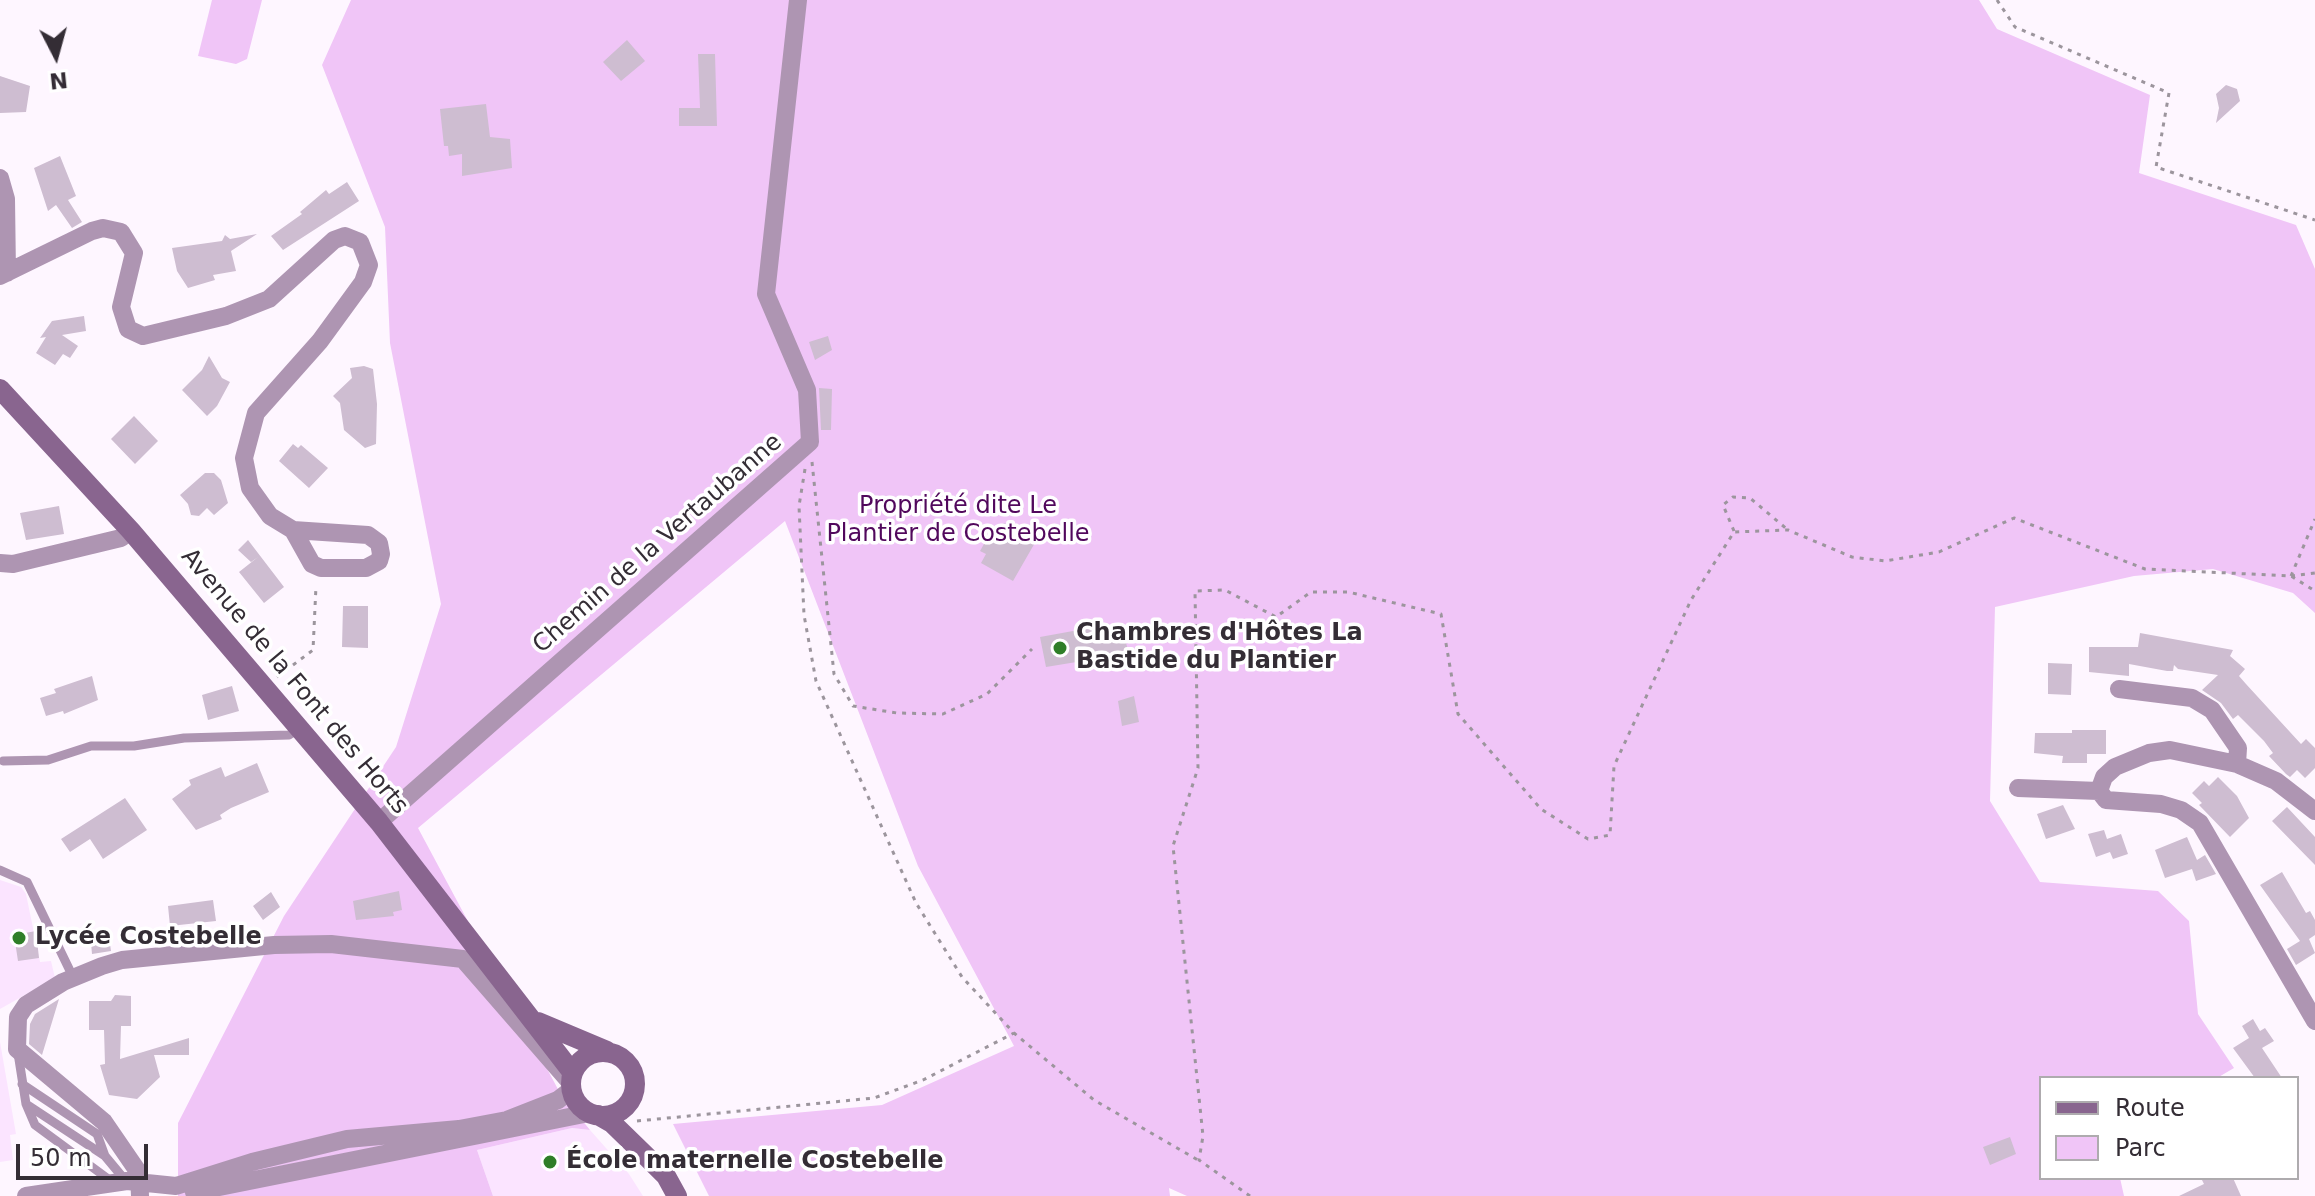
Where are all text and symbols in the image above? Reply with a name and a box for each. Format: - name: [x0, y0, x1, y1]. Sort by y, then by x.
- north arrow: [16, 16, 96, 96]
- text: N: [48, 67, 69, 94]
- street label: Chemin de la Vertaubanne: [528, 428, 788, 660]
- park label: Propriété dite Le Plantier de Costebelle: [826, 493, 1090, 549]
- street label: Avenue de la Font des Horts: [174, 543, 414, 821]
- place label: Chambres d'Hôtes La Bastide du Plantier: [1076, 620, 1363, 676]
- marker: Chambres d'Hôtes La Bastide du Plantier: [1051, 639, 1069, 657]
- place label: Lycée Costebelle: [35, 924, 262, 952]
- marker: Lycée Costebelle: [10, 929, 28, 947]
- legend: [2039, 1076, 2299, 1180]
- text: Route: [2115, 1094, 2185, 1122]
- scale bar: [20, 1128, 152, 1178]
- text: Parc: [2115, 1134, 2166, 1162]
- text: 50 m: [30, 1144, 92, 1172]
- place label: École maternelle Costebelle: [566, 1148, 944, 1176]
- marker: École maternelle Costebelle: [541, 1153, 559, 1171]

